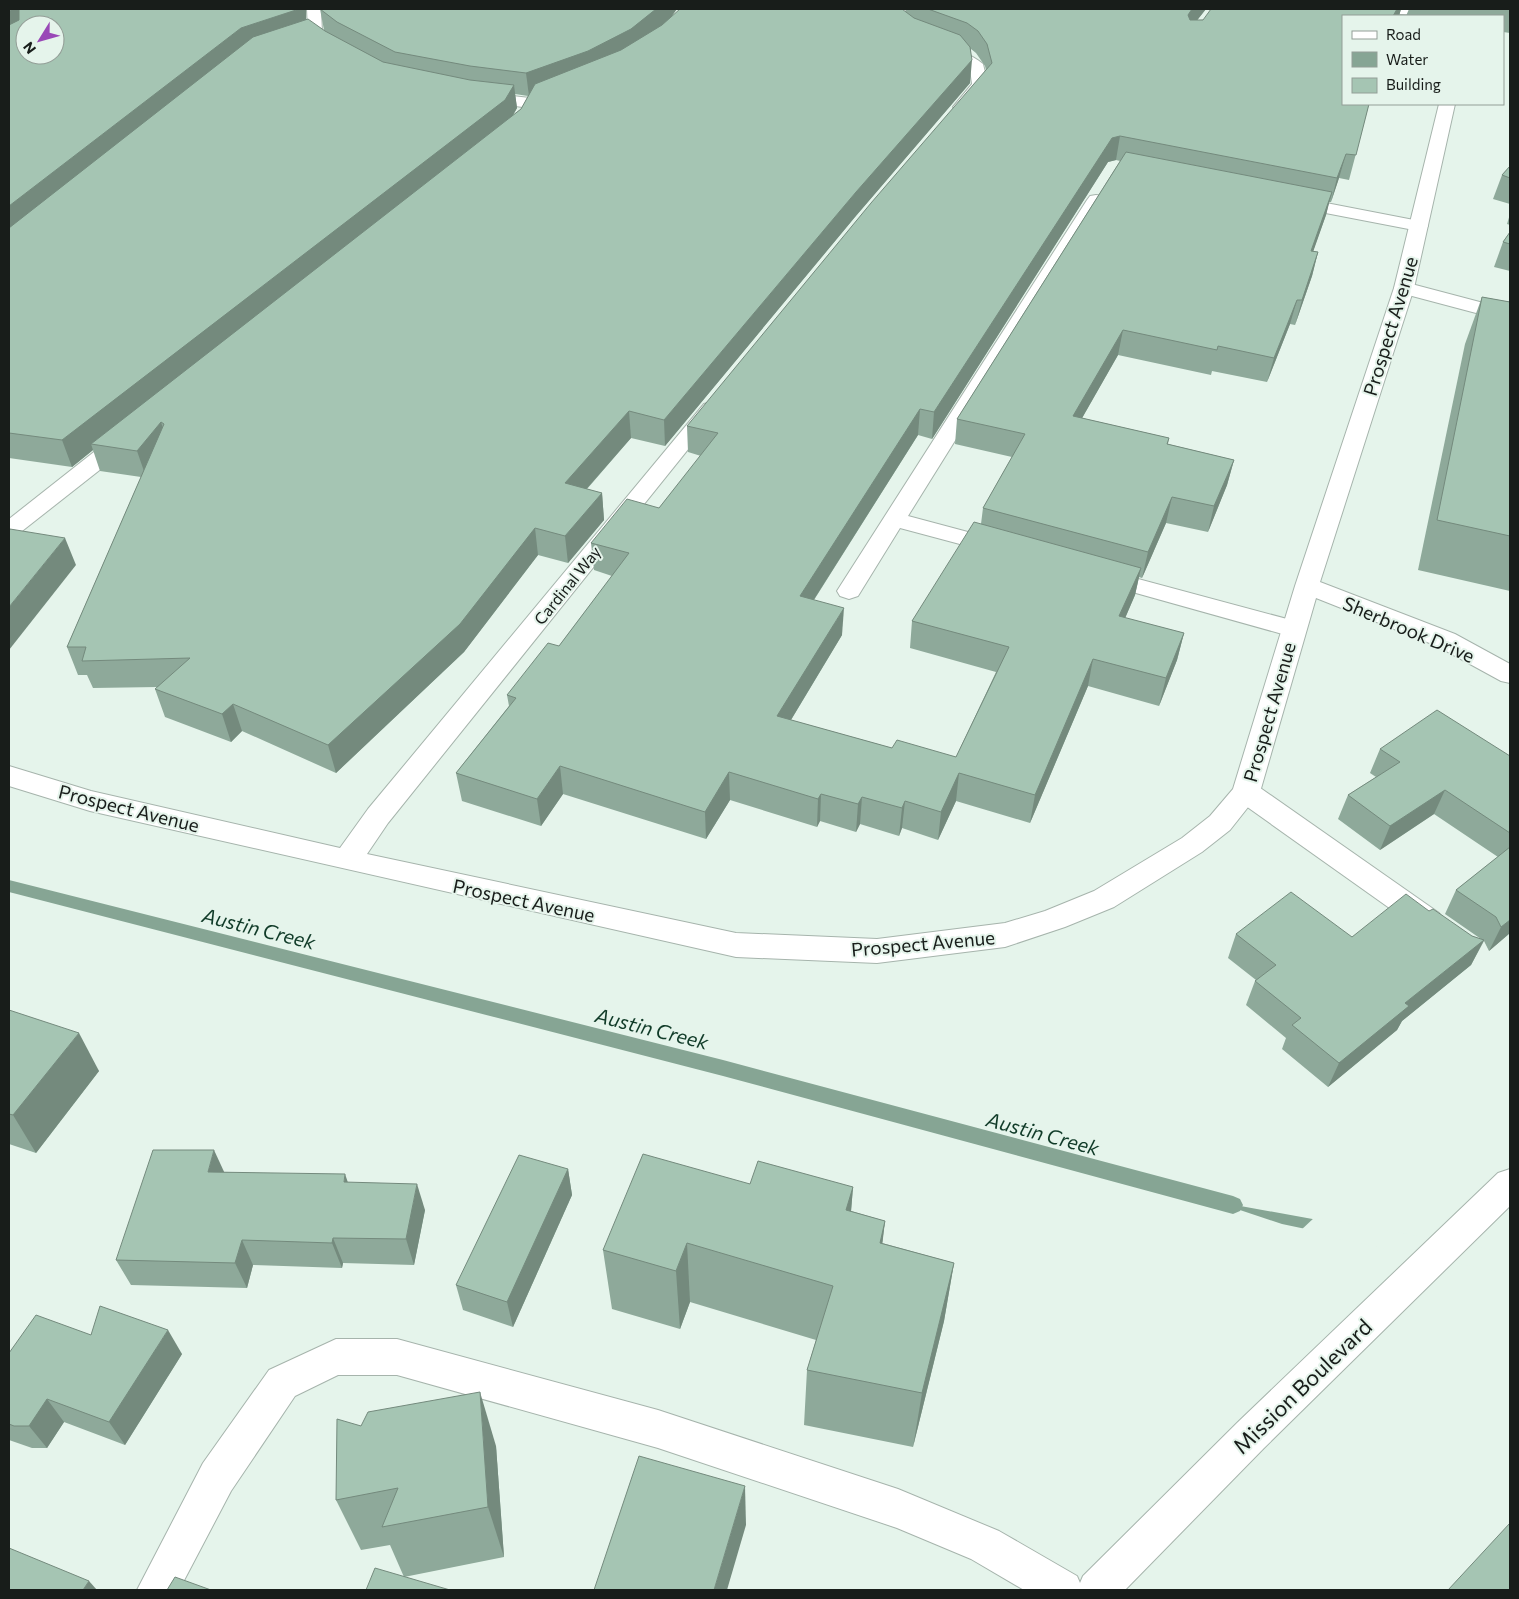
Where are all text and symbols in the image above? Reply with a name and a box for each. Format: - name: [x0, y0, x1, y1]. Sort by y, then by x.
- north arrow: [15, 15, 65, 65]
- legend: [1342, 15, 1504, 105]
- text: Road: [1386, 25, 1421, 43]
- text: N: [19, 39, 39, 57]
- text: Water: [1386, 50, 1428, 68]
- text: Building: [1386, 75, 1441, 93]
- street label: Prospect Avenue: [1358, 254, 1422, 398]
- street label: Cardinal Way: [530, 542, 604, 628]
- street label: Sherbrook Drive: [1340, 591, 1478, 667]
- street label: Prospect Avenue: [1238, 639, 1300, 785]
- street label: Prospect Avenue: [56, 779, 202, 837]
- street label: Prospect Avenue: [451, 874, 597, 926]
- water label: Austin Creek: [199, 902, 319, 954]
- street label: Prospect Avenue: [850, 925, 996, 961]
- water label: Austin Creek: [592, 1002, 712, 1054]
- water label: Austin Creek: [983, 1106, 1103, 1160]
- street label: Mission Boulevard: [1227, 1313, 1377, 1459]

